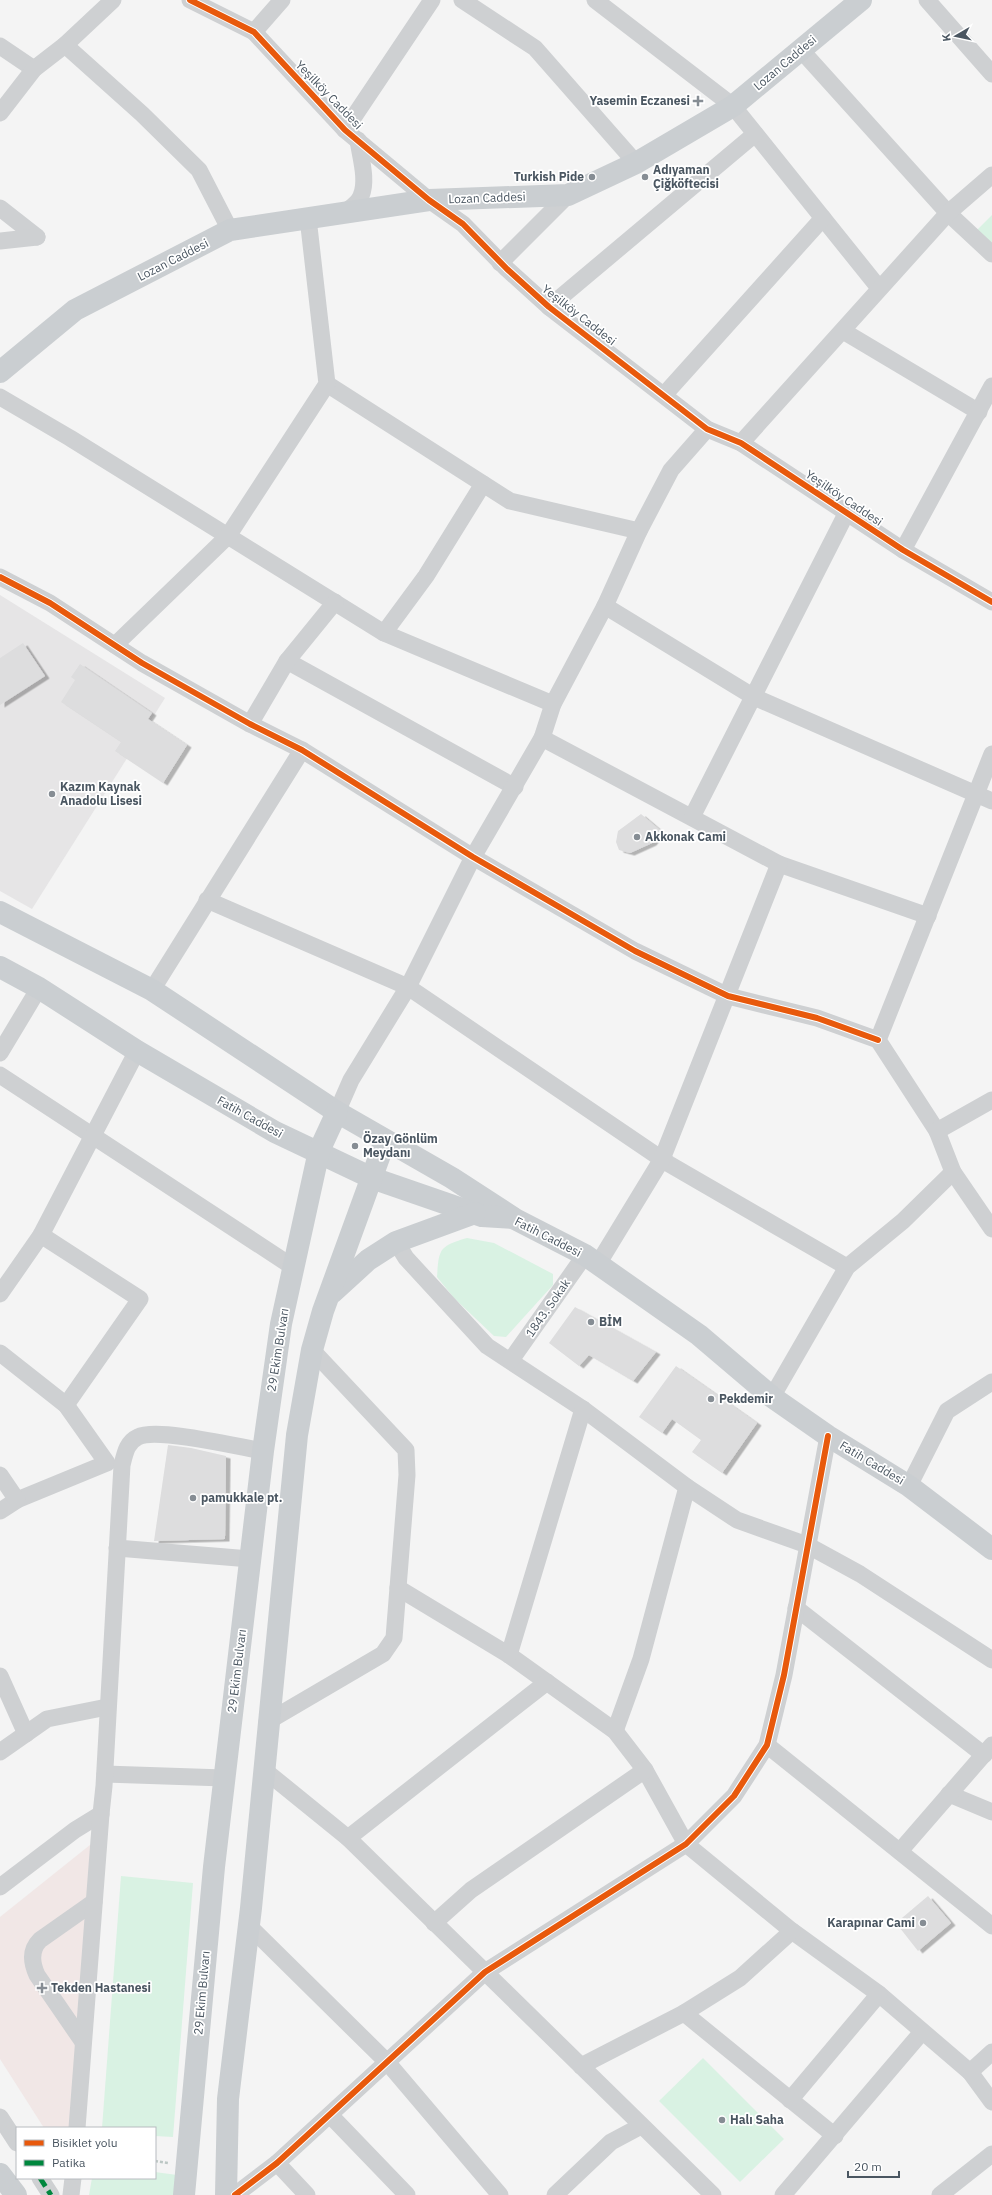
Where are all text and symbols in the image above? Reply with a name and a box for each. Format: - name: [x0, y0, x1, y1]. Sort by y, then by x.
- north arrow: [936, 16, 976, 56]
- street label: Lozan Caddesi: [750, 32, 819, 93]
- text: K: [939, 32, 954, 42]
- street label: Yeşilköy Caddesi: [293, 57, 366, 132]
- place label: Yasemin Eczanesi: [589, 93, 690, 108]
- marker: Yasemin Eczanesi: [693, 96, 703, 106]
- place label: Adıyaman Çiğköftecisi: [653, 162, 719, 191]
- place label: Turkish Pide: [514, 169, 584, 184]
- marker: Turkish Pide: [587, 172, 597, 182]
- marker: Adıyaman Çiğköftecisi: [640, 172, 650, 182]
- street label: Lozan Caddesi: [448, 189, 526, 206]
- street label: Lozan Caddesi: [135, 235, 211, 284]
- street label: Yeşilköy Caddesi: [539, 281, 619, 348]
- street label: Yeşilköy Caddesi: [803, 466, 886, 529]
- place label: Kazım Kaynak Anadolu Lisesi: [60, 779, 142, 808]
- marker: Kazım Kaynak Anadolu Lisesi: [47, 789, 57, 799]
- place label: Akkonak Cami: [645, 829, 726, 844]
- marker: Akkonak Cami: [632, 832, 642, 842]
- street label: Fatih Caddesi: [215, 1092, 286, 1141]
- place label: Özay Gönlüm Meydanı: [363, 1131, 438, 1160]
- marker: Özay Gönlüm Meydanı: [350, 1141, 360, 1151]
- street label: Fatih Caddesi: [512, 1213, 584, 1260]
- street label: 1843. Sokak: [522, 1275, 574, 1340]
- street label: 29 Ekim Bulvarı: [264, 1307, 292, 1393]
- place label: BİM: [599, 1314, 622, 1329]
- marker: BİM: [586, 1317, 596, 1327]
- place label: Pekdemir: [719, 1391, 773, 1406]
- marker: Pekdemir: [706, 1394, 716, 1404]
- street label: Fatih Caddesi: [837, 1437, 907, 1488]
- place label: pamukkale pt.: [201, 1490, 282, 1505]
- marker: pamukkale pt.: [188, 1493, 198, 1503]
- street label: 29 Ekim Bulvarı: [224, 1628, 249, 1714]
- place label: Karapınar Cami: [827, 1915, 915, 1930]
- marker: Karapınar Cami: [918, 1918, 928, 1928]
- street label: 29 Ekim Bulvarı: [190, 1950, 213, 2036]
- place label: Tekden Hastanesi: [51, 1980, 151, 1995]
- marker: Tekden Hastanesi: [36, 1982, 48, 1994]
- place label: Halı Saha: [730, 2112, 784, 2127]
- marker: Halı Saha: [717, 2115, 727, 2125]
- legend: [16, 2127, 156, 2179]
- text: Bisiklet yolu: [52, 2135, 118, 2150]
- scale bar: [848, 2153, 899, 2179]
- text: Patika: [52, 2155, 86, 2170]
- text: 20 m: [854, 2159, 882, 2174]

